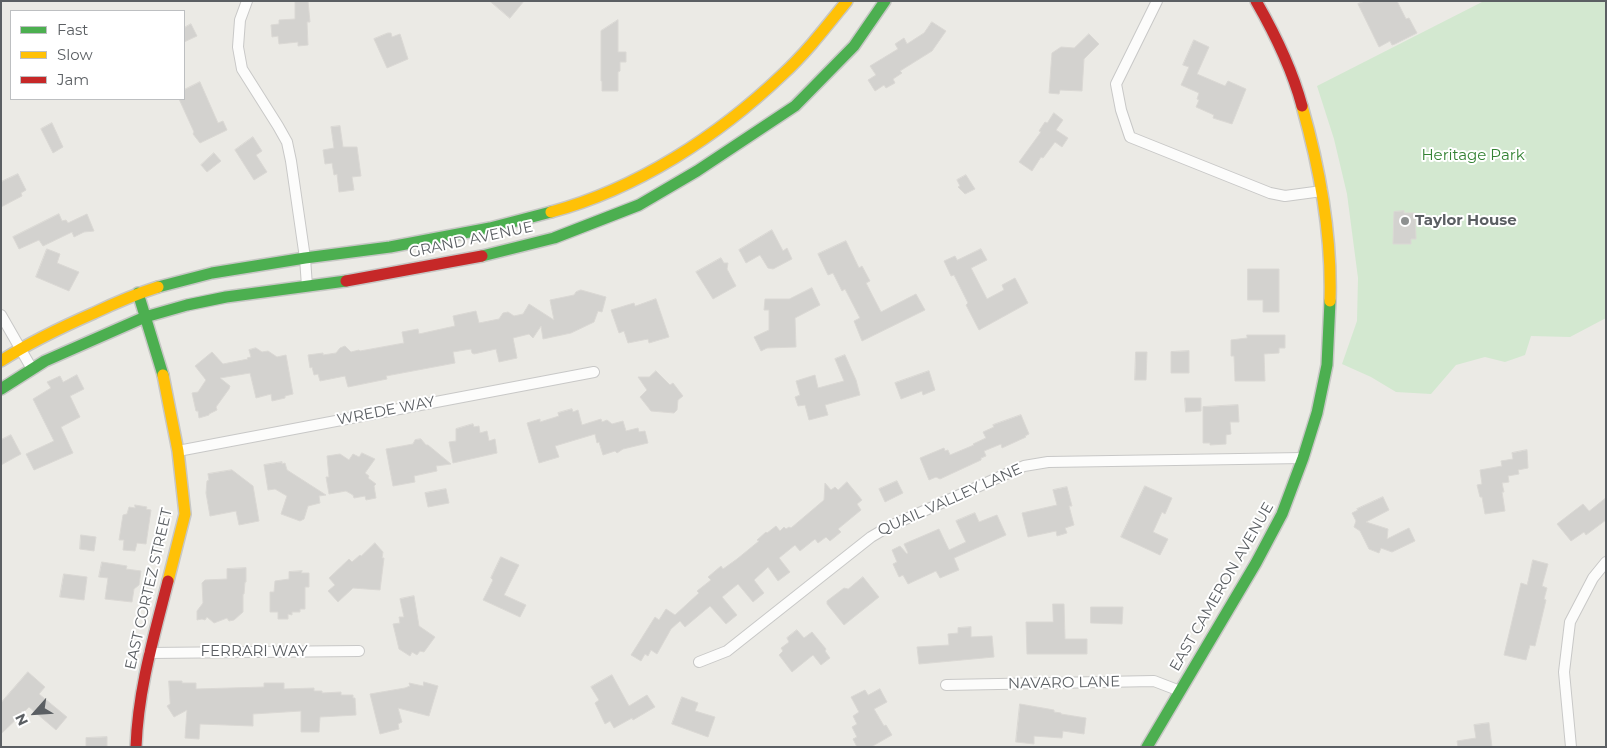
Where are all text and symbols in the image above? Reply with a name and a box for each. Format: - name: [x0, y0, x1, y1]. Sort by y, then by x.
- legend: [10, 10, 185, 100]
- text: Fast: [57, 20, 88, 39]
- text: Slow: [57, 45, 93, 64]
- text: Jam: [57, 70, 89, 89]
- park label: Heritage Park: [1421, 147, 1525, 165]
- place label: Taylor House: [1415, 212, 1517, 230]
- marker: Taylor House: [1399, 215, 1411, 227]
- street label: GRAND AVENUE: [407, 218, 535, 262]
- street label: WREDE WAY: [336, 393, 436, 429]
- street label: QUAIL VALLEY LANE: [875, 460, 1025, 540]
- street label: EAST CAMERON AVENUE: [1166, 499, 1278, 675]
- street label: EAST CORTEZ STREET: [122, 506, 176, 672]
- street label: FERRARI WAY: [201, 643, 307, 661]
- street label: NAVARO LANE: [1008, 673, 1120, 693]
- north arrow: [10, 688, 60, 738]
- text: N: [11, 711, 32, 729]

